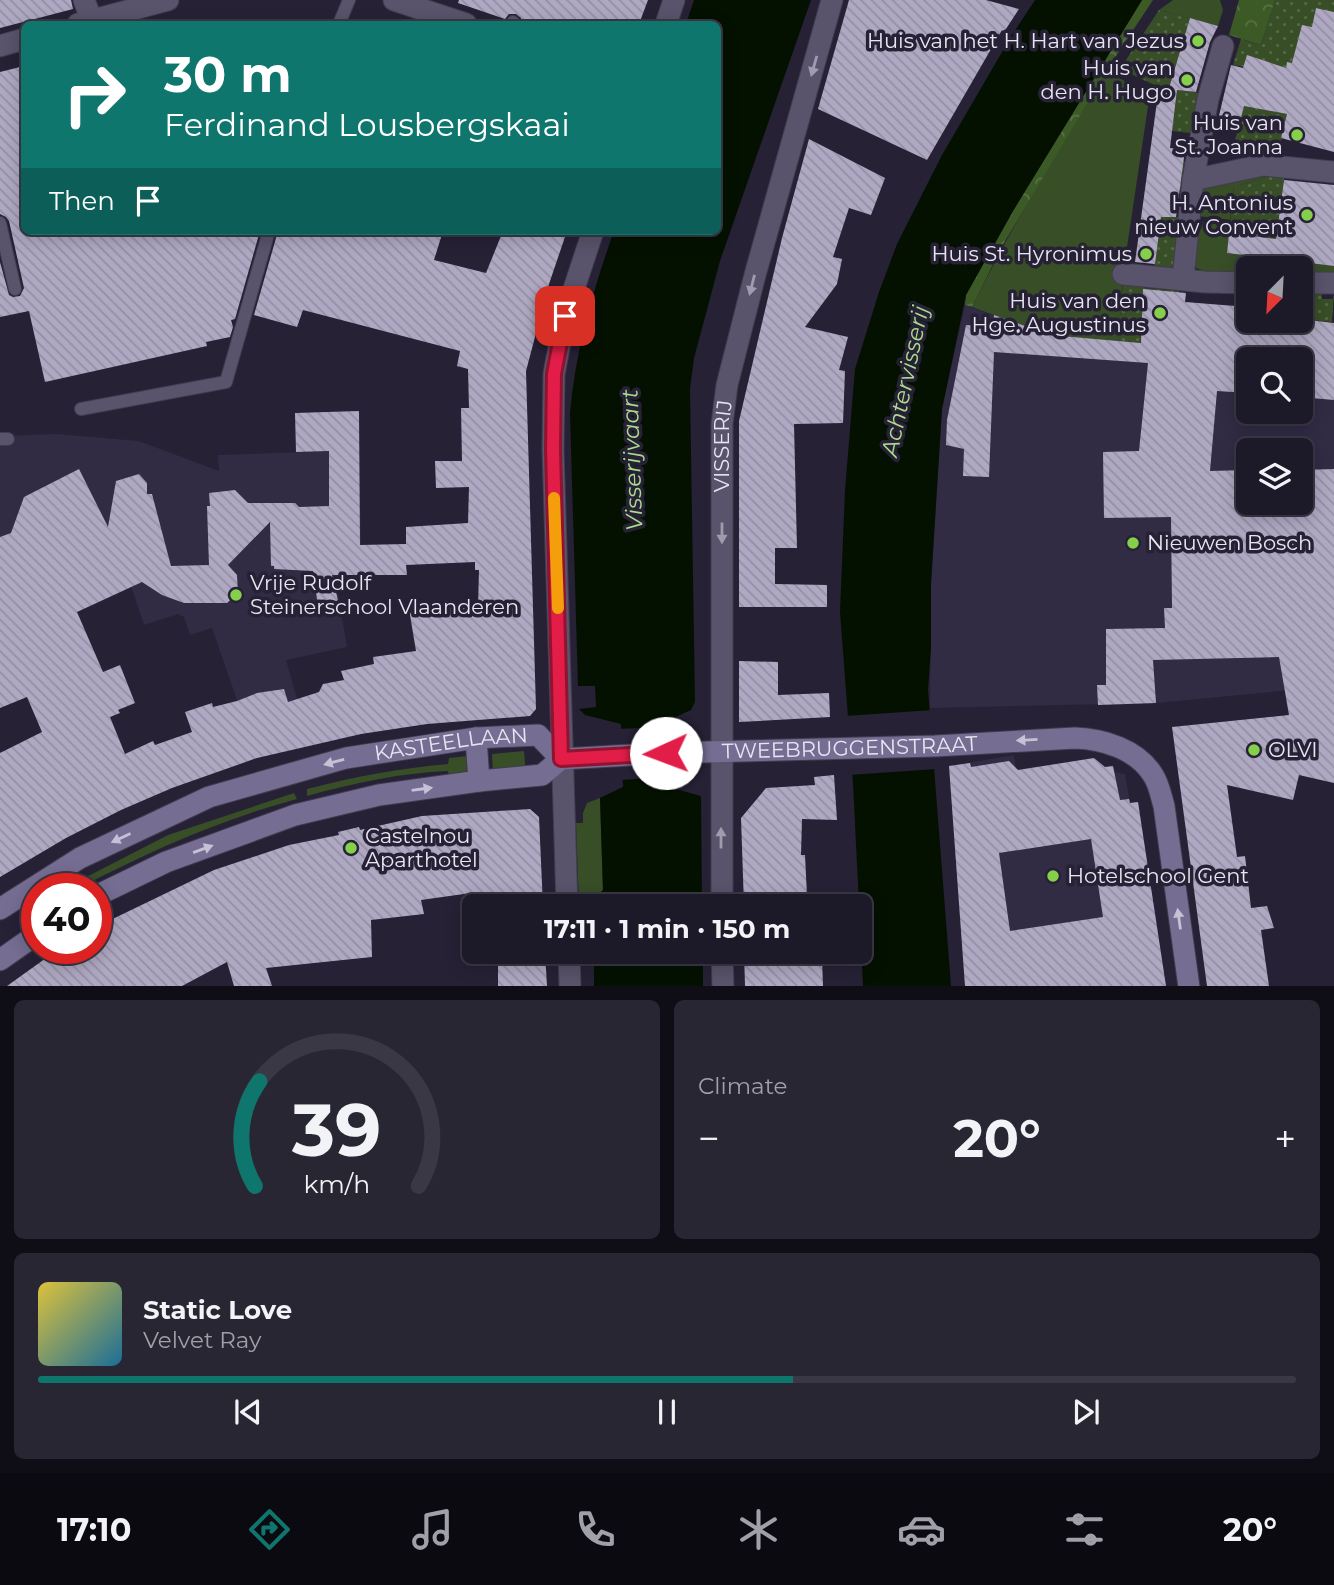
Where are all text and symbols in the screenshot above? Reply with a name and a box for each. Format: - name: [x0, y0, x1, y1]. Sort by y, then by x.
- place label: Huis van het H. Hart van Jezus: [867, 28, 1184, 53]
- marker: Huis van het H. Hart van Jezus: [1190, 33, 1206, 49]
- text: 30 m: [164, 45, 292, 104]
- icon: right: [49, 49, 140, 140]
- one-way arrow: [808, 55, 819, 77]
- place label: Huis van den H. Hugo: [1041, 55, 1173, 104]
- marker: Huis van den H. Hugo: [1179, 72, 1195, 88]
- text: Ferdinand Lousbergskaai: [164, 105, 570, 144]
- place label: Huis van St. Joanna: [1175, 110, 1283, 159]
- marker: Huis van St. Joanna: [1289, 127, 1305, 143]
- icon: arrive: [129, 182, 167, 220]
- text: Then: [49, 185, 115, 217]
- place label: H. Antonius nieuw Convent: [1134, 190, 1293, 239]
- marker: H. Antonius nieuw Convent: [1299, 207, 1315, 223]
- place label: Huis St. Hyronimus: [932, 241, 1132, 266]
- marker: Huis St. Hyronimus: [1138, 246, 1154, 262]
- north arrow: [1236, 256, 1312, 332]
- map controls: [1236, 256, 1313, 515]
- one-way arrow: [746, 274, 757, 296]
- pin: [535, 286, 595, 346]
- place label: Huis van den Hge. Augustinus: [971, 288, 1146, 337]
- icon: arrive: [546, 297, 584, 335]
- water label: Achtervisserij: [875, 302, 935, 461]
- marker: Huis van den Hge. Augustinus: [1152, 305, 1168, 321]
- button: search: [1236, 347, 1313, 424]
- water label: Visserijvaart: [616, 388, 648, 531]
- street label: VISSERIJ: [709, 398, 737, 492]
- button: layers: [1236, 438, 1313, 515]
- one-way arrow: [716, 522, 728, 544]
- place label: Nieuwen Bosch: [1147, 530, 1312, 555]
- marker: Nieuwen Bosch: [1125, 535, 1141, 551]
- place label: Vrije Rudolf Steinerschool Vlaanderen: [250, 570, 519, 619]
- marker: Vrije Rudolf Steinerschool Vlaanderen: [228, 587, 244, 603]
- position arrow: [629, 716, 703, 790]
- street label: KASTEELLAAN: [372, 723, 528, 765]
- street label: TWEEBRUGGENSTRAAT: [721, 731, 978, 764]
- one-way arrow: [1016, 735, 1038, 746]
- place label: OLVI: [1268, 737, 1318, 762]
- marker: OLVI: [1246, 742, 1262, 758]
- one-way arrow: [323, 757, 344, 767]
- one-way arrow: [411, 783, 433, 794]
- place label: Castelnou Aparthotel: [365, 823, 478, 872]
- one-way arrow: [716, 827, 727, 849]
- one-way arrow: [111, 832, 131, 844]
- marker: Castelnou Aparthotel: [343, 840, 359, 856]
- one-way arrow: [193, 843, 214, 854]
- place label: Hotelschool Gent: [1067, 863, 1249, 888]
- marker: Hotelschool Gent: [1045, 868, 1061, 884]
- speed limit sign: 40: [21, 873, 112, 964]
- one-way arrow: [1174, 908, 1185, 930]
- text: 17:11 · 1 min · 150 m: [544, 913, 790, 945]
- text: Climate: [698, 1072, 787, 1100]
- text: 39: [291, 1086, 382, 1174]
- text: 20°: [953, 1107, 1041, 1170]
- text: −: [698, 1115, 720, 1162]
- text: +: [1274, 1115, 1296, 1162]
- text: km/h: [304, 1168, 370, 1198]
- text: Static Love: [143, 1294, 292, 1326]
- text: Velvet Ray: [143, 1326, 261, 1354]
- icon: previous: [229, 1393, 267, 1431]
- icon: pause: [648, 1393, 686, 1431]
- icon: next: [1067, 1393, 1105, 1431]
- icon: directions: [245, 1505, 294, 1554]
- icon: music: [408, 1505, 457, 1554]
- icon: phone: [571, 1505, 620, 1554]
- icon: climate: [734, 1505, 783, 1554]
- icon: car: [897, 1505, 946, 1554]
- icon: filters: [1060, 1505, 1109, 1554]
- text: 17:10: [57, 1510, 131, 1549]
- text: 20°: [1223, 1510, 1277, 1549]

